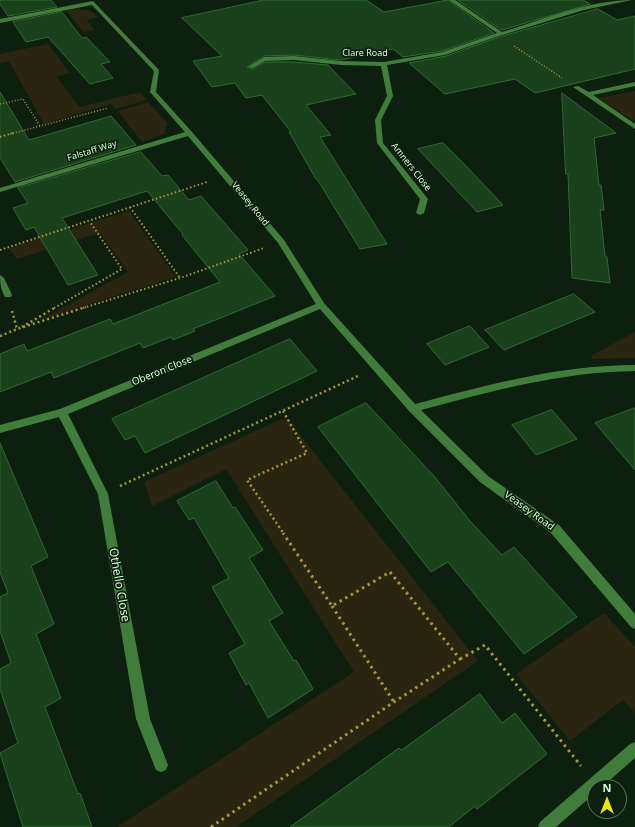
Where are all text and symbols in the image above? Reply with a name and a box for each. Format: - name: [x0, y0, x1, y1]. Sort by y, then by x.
- street label: Clare Road: [342, 48, 388, 58]
- street label: Falstaff Way: [66, 138, 118, 164]
- street label: Amners Close: [389, 141, 433, 193]
- street label: Veasey Road: [229, 180, 271, 228]
- street label: Oberon Close: [130, 353, 194, 389]
- street label: Veasey Road: [502, 489, 556, 533]
- street label: Othello Close: [105, 547, 133, 623]
- north arrow: [587, 779, 627, 819]
- text: N: [603, 780, 611, 795]

